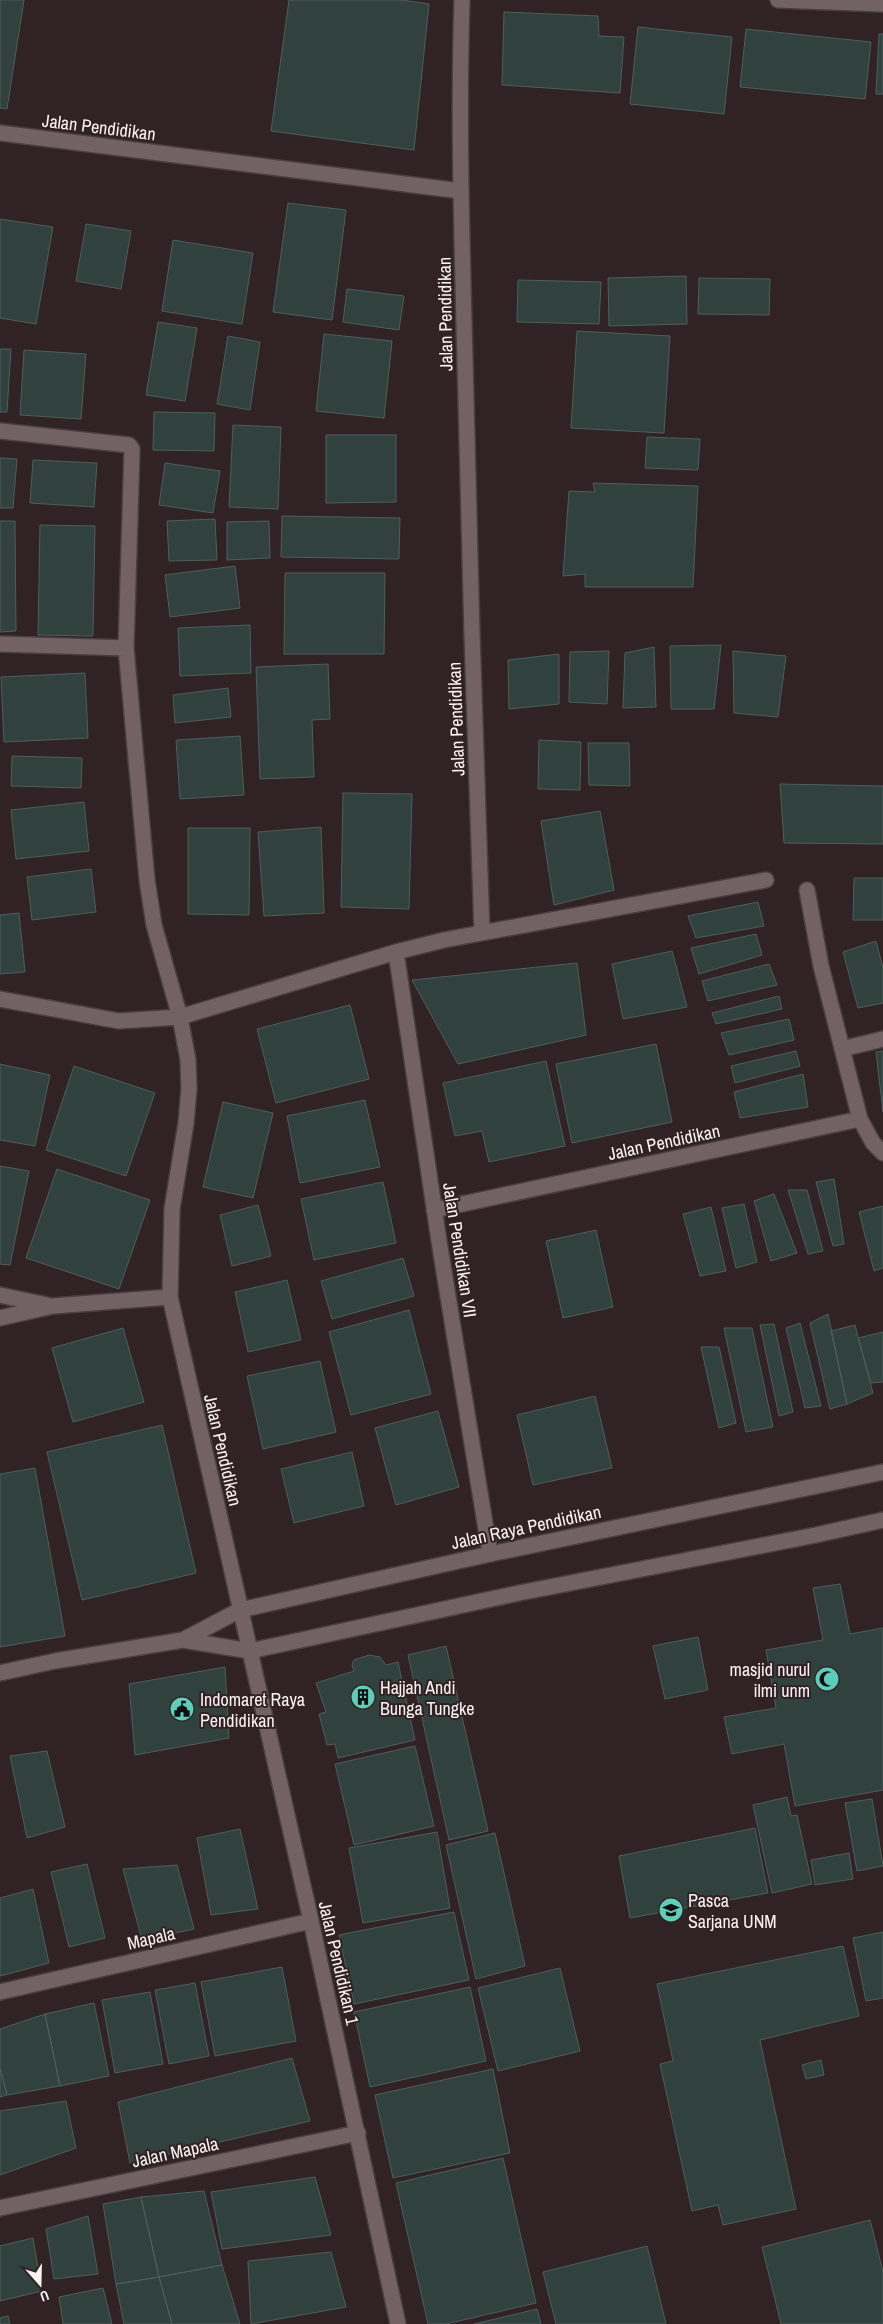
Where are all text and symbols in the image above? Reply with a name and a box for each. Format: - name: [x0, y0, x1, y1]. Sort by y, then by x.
- street label: Jalan Pendidikan: [41, 108, 157, 146]
- street label: Jalan Pendidikan: [432, 257, 458, 371]
- street label: Jalan Pendidikan: [442, 662, 470, 776]
- street label: Jalan Pendidikan: [606, 1118, 722, 1166]
- street label: Jalan Pendidikan VII: [437, 1181, 483, 1319]
- street label: Jalan Pendidikan: [198, 1392, 248, 1508]
- street label: Jalan Raya Pendidikan: [449, 1499, 603, 1555]
- place label: masjid nurul ilmi unm: [730, 1657, 810, 1703]
- mosque icon: masjid nurul ilmi unm: [814, 1666, 840, 1692]
- place label: Hajjah Andi Bunga Tungke: [380, 1675, 475, 1721]
- building icon: Hajjah Andi Bunga Tungke: [350, 1684, 376, 1710]
- place label: Indomaret Raya Pendidikan: [200, 1687, 305, 1733]
- public building icon: Indomaret Raya Pendidikan: [169, 1696, 195, 1722]
- place label: Pasca Sarjana UNM: [688, 1888, 777, 1934]
- school or university icon: Pasca Sarjana UNM: [658, 1897, 684, 1923]
- street label: Jalan Pendidikan 1: [313, 1899, 366, 2028]
- street label: Mapala: [125, 1920, 177, 1956]
- street label: Jalan Mapala: [129, 2131, 221, 2173]
- north arrow: [15, 2259, 65, 2309]
- text: U: [37, 2286, 51, 2306]

